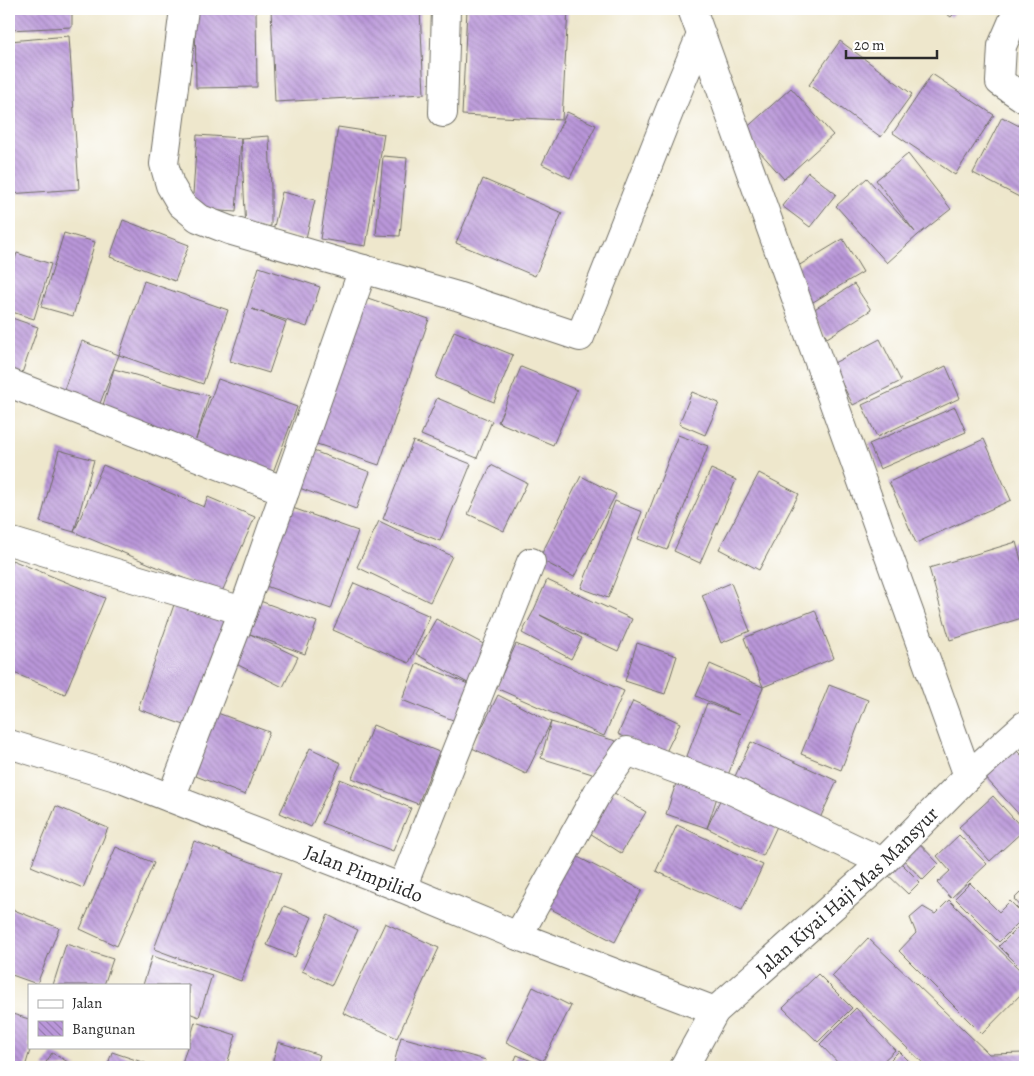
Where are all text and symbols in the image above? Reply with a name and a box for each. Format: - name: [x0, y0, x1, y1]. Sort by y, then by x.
- scale bar: [846, 28, 938, 60]
- text: 20 m: [854, 35, 885, 55]
- street label: Jalan Kiyai Haji Mas Mansyur: [750, 800, 944, 982]
- street label: Jalan Pimpilido: [301, 838, 427, 909]
- legend: [28, 984, 190, 1048]
- text: Jalan: [72, 993, 102, 1013]
- text: Bangunan: [72, 1019, 135, 1039]

